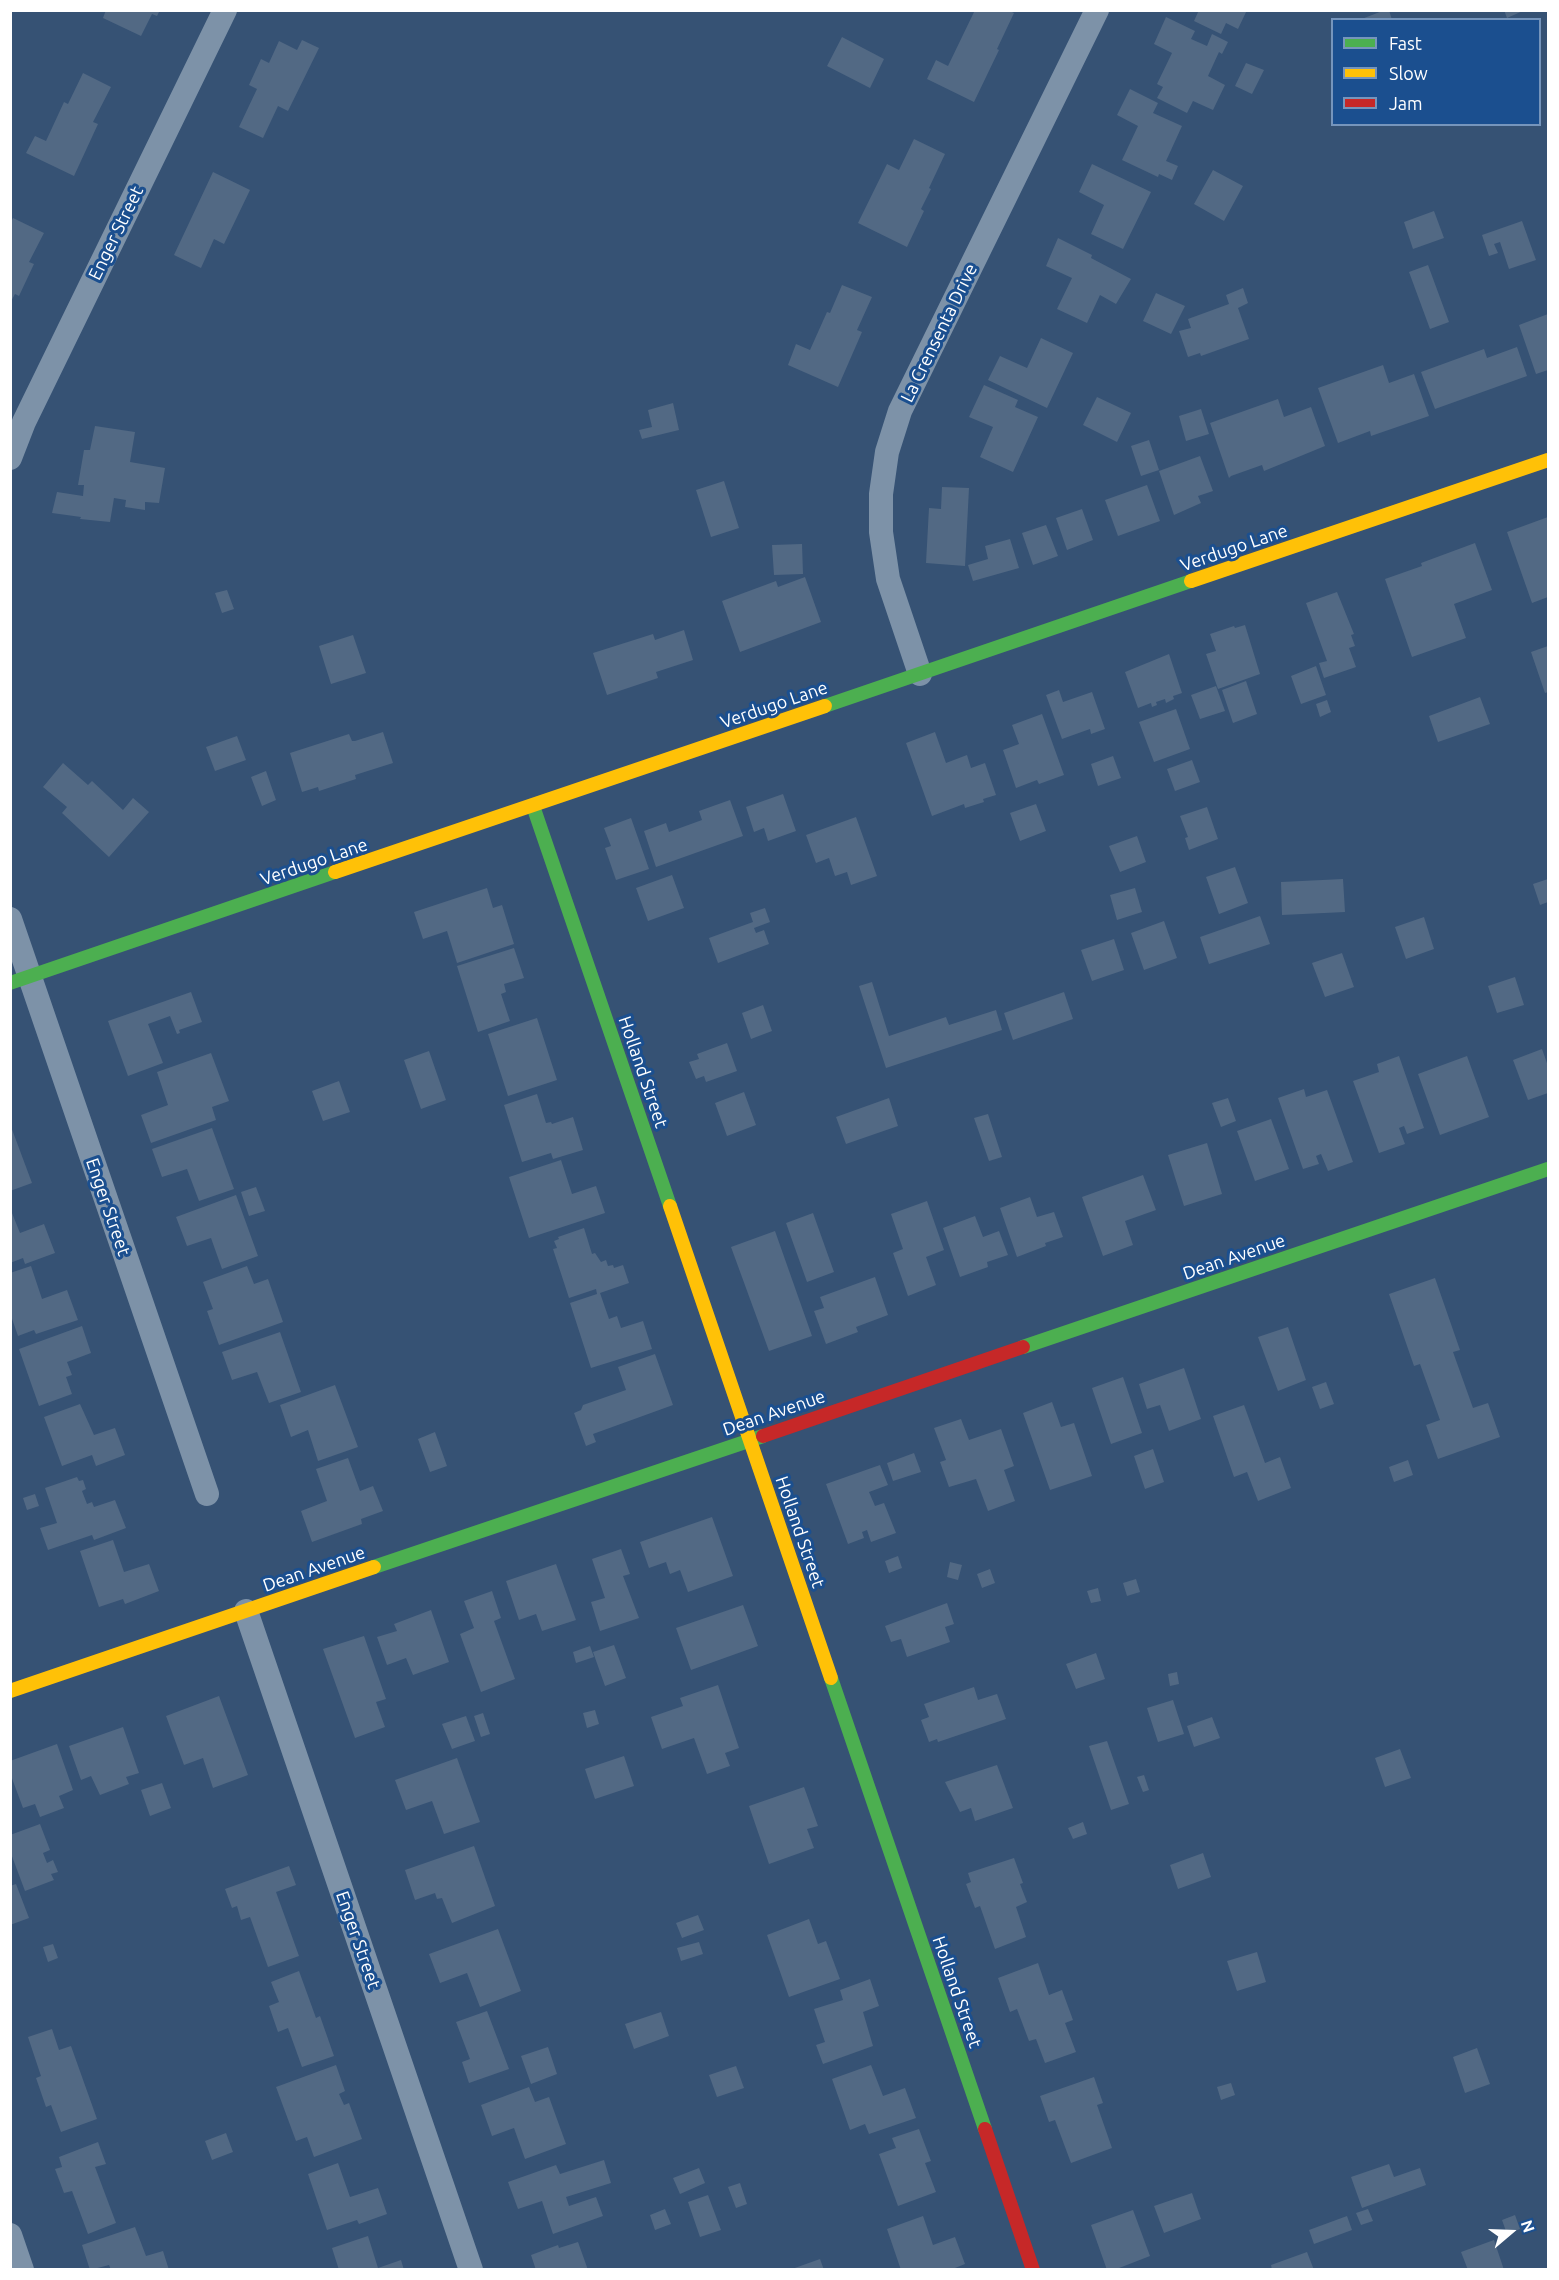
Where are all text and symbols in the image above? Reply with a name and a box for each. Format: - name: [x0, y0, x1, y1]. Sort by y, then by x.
- legend: [1331, 18, 1541, 126]
- text: Fast: [1389, 33, 1422, 53]
- text: Slow: [1389, 63, 1428, 83]
- text: Jam: [1389, 93, 1423, 113]
- street label: Enger Street: [84, 182, 148, 284]
- street label: La Crensenta Drive: [896, 260, 982, 406]
- street label: Verdugo Lane: [1178, 520, 1290, 576]
- street label: Verdugo Lane: [718, 677, 830, 733]
- street label: Verdugo Lane: [258, 834, 370, 890]
- street label: Holland Street: [614, 1013, 672, 1131]
- street label: Enger Street: [81, 1155, 135, 1259]
- street label: Dean Avenue: [1180, 1229, 1288, 1285]
- street label: Dean Avenue: [720, 1385, 828, 1441]
- street label: Holland Street: [771, 1473, 829, 1591]
- street label: Dean Avenue: [260, 1541, 368, 1597]
- street label: Enger Street: [331, 1888, 385, 1992]
- street label: Holland Street: [928, 1933, 986, 2051]
- north arrow: [1481, 2202, 1541, 2262]
- text: N: [1518, 2218, 1538, 2235]

